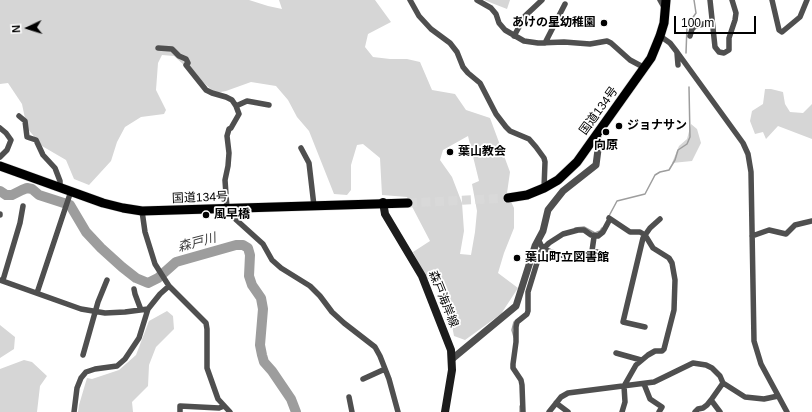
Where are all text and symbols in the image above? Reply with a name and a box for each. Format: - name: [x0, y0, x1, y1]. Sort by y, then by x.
- north arrow: [8, 8, 48, 48]
- scale bar: [676, 8, 758, 34]
- place label: あけの星幼稚園: [512, 16, 596, 30]
- text: 100 m: [681, 16, 714, 30]
- marker: あけの星幼稚園: [599, 18, 609, 28]
- text: N: [10, 24, 22, 33]
- street label: 国道134号: [577, 84, 621, 138]
- place label: ジョナサン: [627, 119, 687, 133]
- marker: ジョナサン: [614, 121, 624, 131]
- marker: 向原: [601, 127, 611, 137]
- place label: 向原: [594, 139, 618, 153]
- place label: 葉山教会: [458, 145, 506, 159]
- marker: 葉山教会: [445, 147, 455, 157]
- street label: 国道134号: [172, 190, 228, 206]
- place label: 風早橋: [214, 208, 250, 222]
- marker: 風早橋: [201, 210, 211, 220]
- water label: 森戸川: [176, 230, 218, 256]
- place label: 葉山町立図書館: [525, 251, 609, 265]
- marker: 葉山町立図書館: [512, 253, 522, 263]
- street label: 森戸海岸線: [425, 268, 461, 330]

